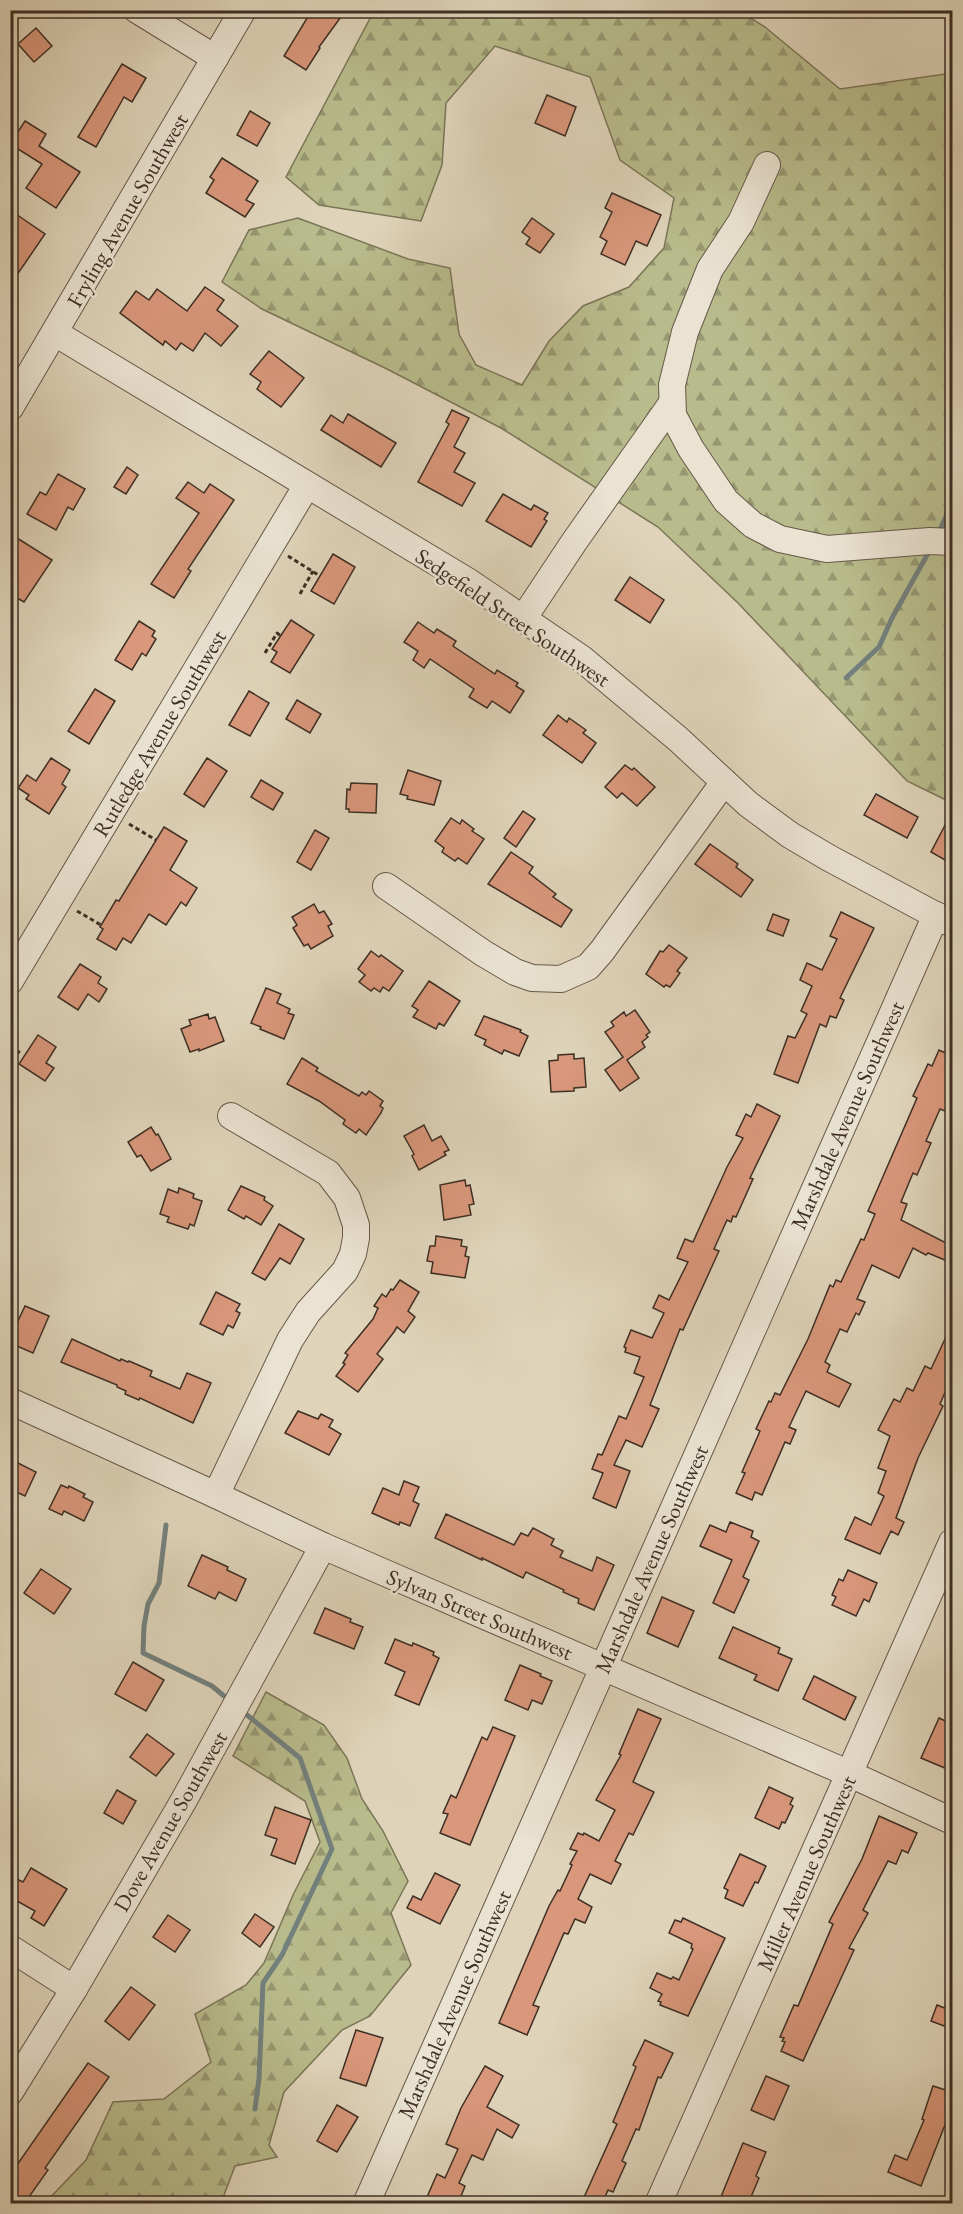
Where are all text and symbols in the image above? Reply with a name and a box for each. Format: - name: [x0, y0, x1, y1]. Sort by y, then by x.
- street label: Fryling Avenue Southwest: [60, 108, 195, 313]
- street label: Sedgefield Street Southwest: [410, 541, 616, 693]
- street label: Rutledge Avenue Southwest: [86, 624, 233, 842]
- street label: Marshdale Avenue Southwest: [784, 996, 911, 1234]
- street label: Marshdale Avenue Southwest: [588, 1440, 715, 1678]
- street label: Sylvan Street Southwest: [382, 1562, 577, 1667]
- street label: Dove Avenue Southwest: [107, 1725, 234, 1917]
- street label: Miller Avenue Southwest: [750, 1771, 863, 1976]
- street label: Marshdale Avenue Southwest: [391, 1885, 518, 2123]

